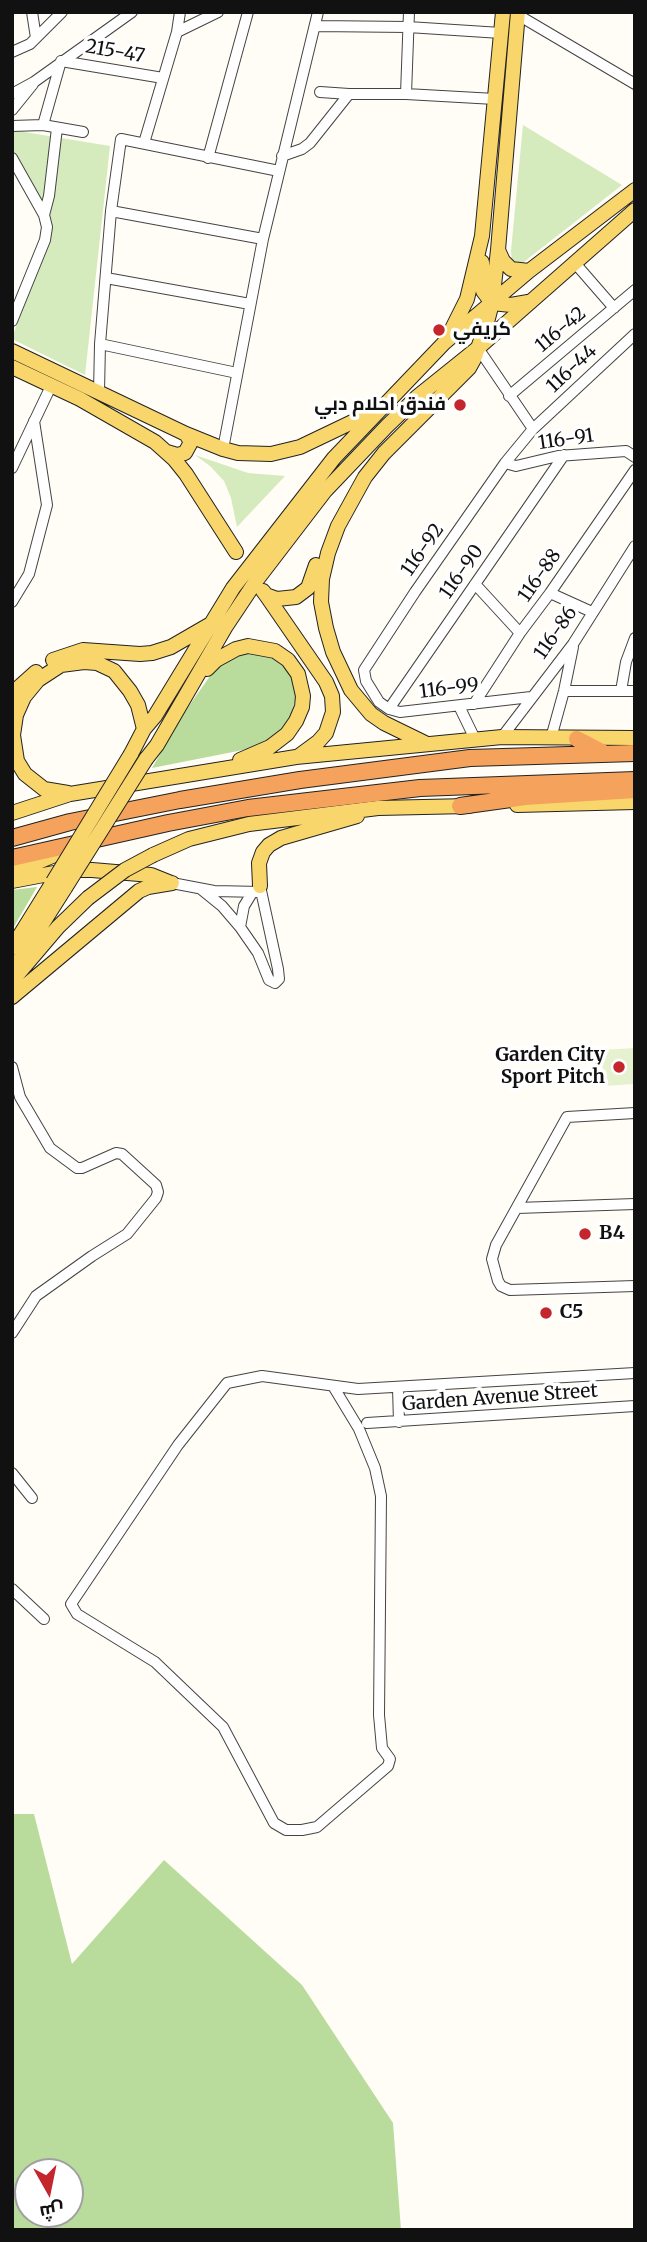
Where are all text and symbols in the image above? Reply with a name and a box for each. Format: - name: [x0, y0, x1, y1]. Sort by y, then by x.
- street label: 215-47: [84, 36, 146, 68]
- street label: 116-42: [531, 302, 591, 358]
- place label: كريفي: [453, 319, 511, 341]
- marker: كريفي: [431, 322, 447, 338]
- street label: 116-44: [542, 340, 602, 398]
- place label: فندق احلام دبي: [314, 394, 446, 416]
- marker: فندق احلام دبي: [452, 397, 468, 413]
- street label: 116-91: [537, 425, 595, 455]
- street label: 116-92: [397, 519, 449, 581]
- street label: 116-90: [435, 541, 489, 603]
- street label: 116-88: [514, 545, 566, 607]
- street label: 116-86: [530, 602, 582, 664]
- street label: 116-99: [418, 674, 480, 704]
- place label: Garden City Sport Pitch: [495, 1045, 605, 1089]
- marker: Garden City Sport Pitch: [611, 1059, 627, 1075]
- place label: B4: [599, 1223, 625, 1245]
- marker: B4: [577, 1226, 593, 1242]
- place label: C5: [560, 1302, 583, 1324]
- marker: C5: [538, 1305, 554, 1321]
- street label: Garden Avenue Street: [401, 1380, 599, 1416]
- north arrow: [14, 2158, 84, 2228]
- text: ش: [38, 2198, 66, 2226]

